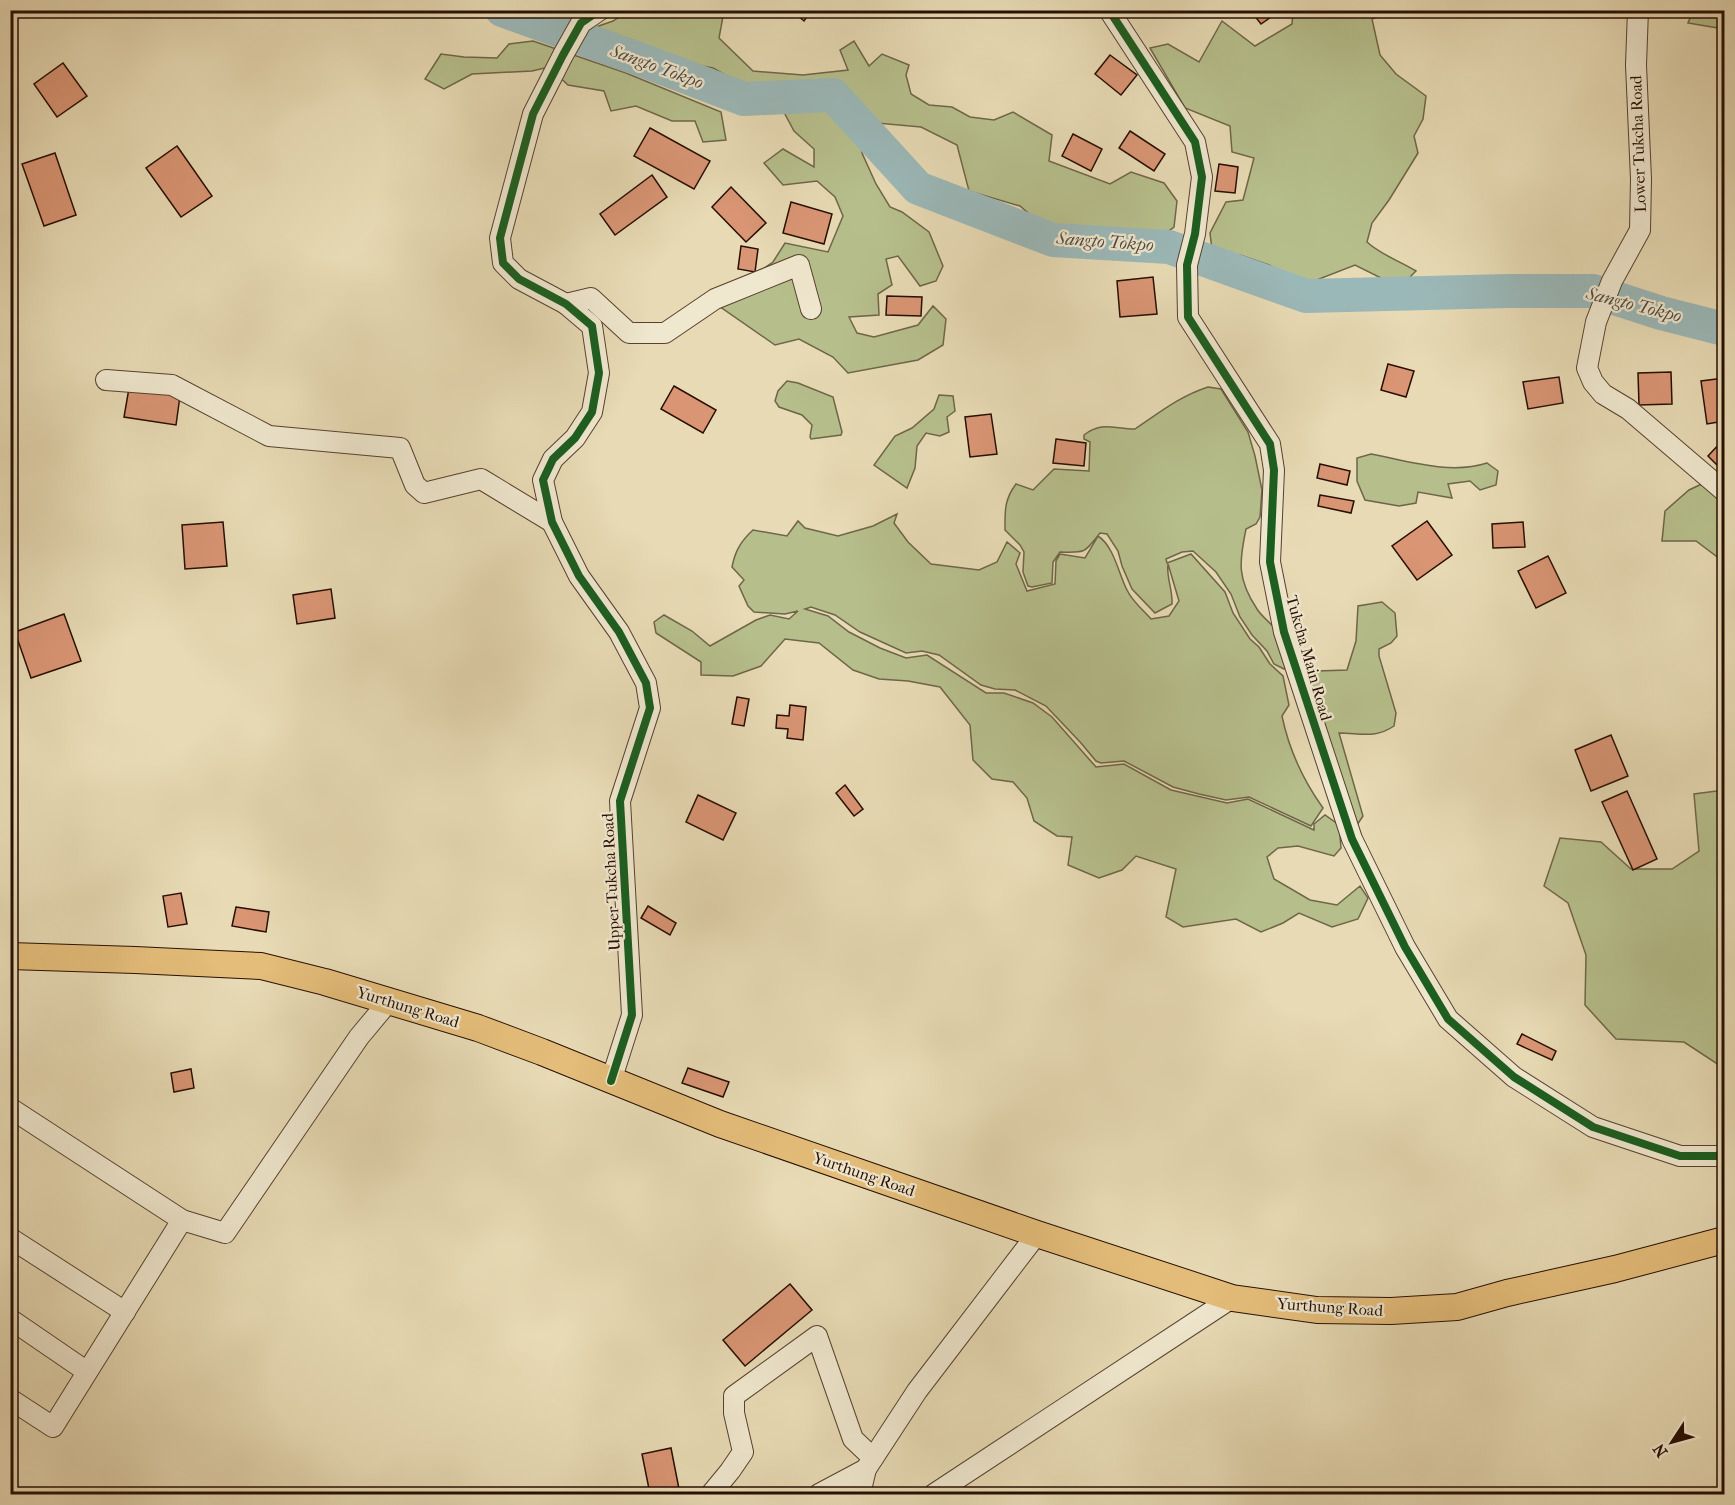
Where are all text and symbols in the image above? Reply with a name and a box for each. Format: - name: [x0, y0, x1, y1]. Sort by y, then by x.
- water label: Sangto Tokpo: [607, 40, 706, 94]
- street label: Lower Tukcha Road: [1626, 75, 1650, 213]
- water label: Sangto Tokpo: [1055, 228, 1154, 256]
- water label: Sangto Tokpo: [1583, 283, 1684, 327]
- street label: Tukcha Main Road: [1282, 593, 1336, 723]
- street label: Upper Tukcha Road: [598, 812, 624, 951]
- street label: Yurthung Road: [353, 982, 462, 1032]
- street label: Yurthung Road: [810, 1147, 918, 1200]
- street label: Yurthung Road: [1275, 1294, 1384, 1320]
- north arrow: [1642, 1412, 1702, 1472]
- text: N: [1649, 1439, 1672, 1461]

